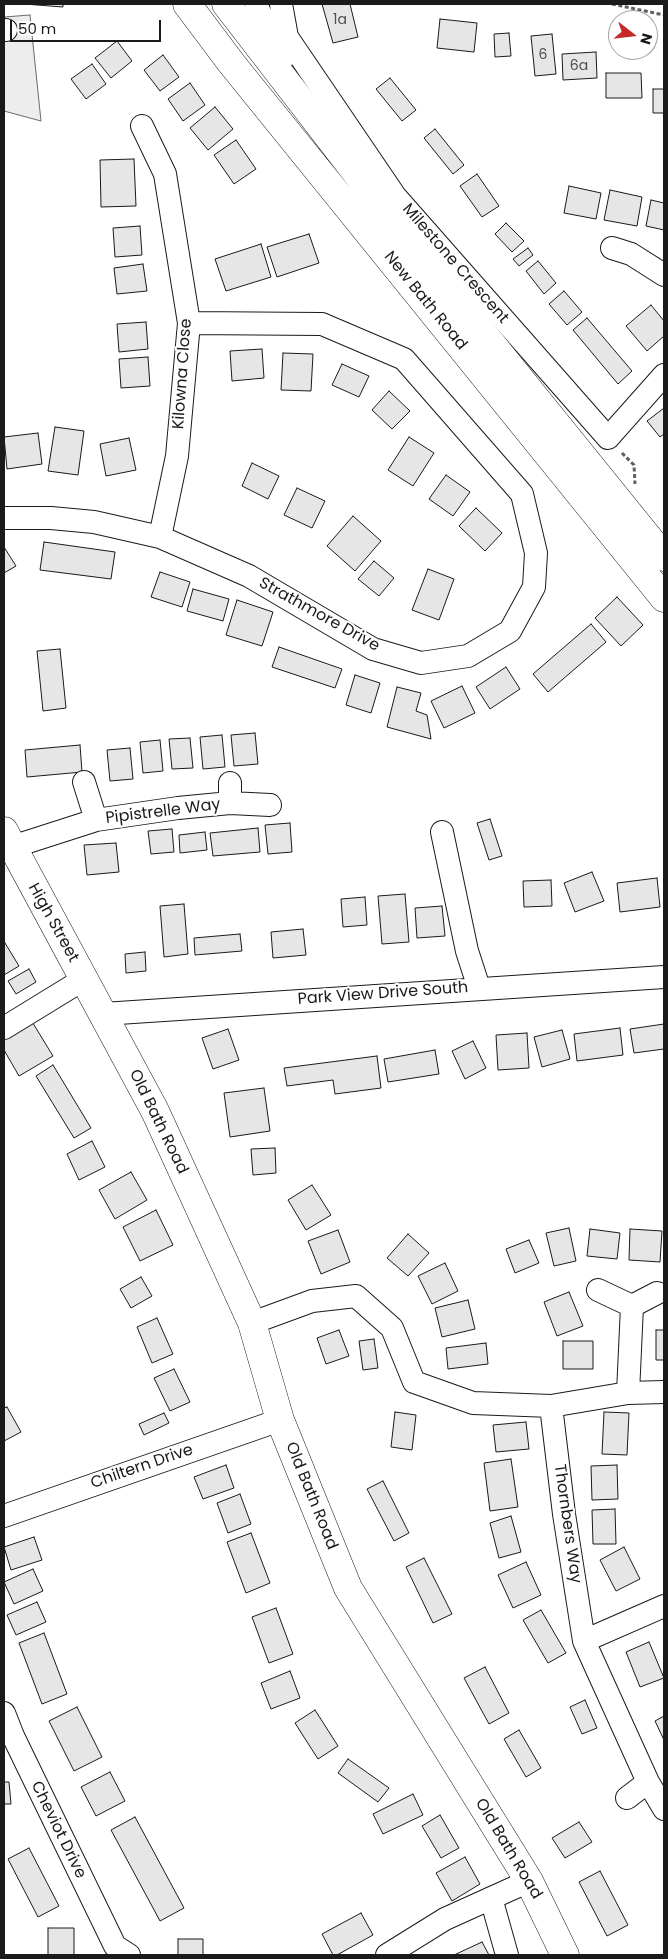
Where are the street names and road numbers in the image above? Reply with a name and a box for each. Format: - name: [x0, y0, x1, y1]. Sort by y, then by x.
- street label: Milestone Crescent: [398, 200, 512, 328]
- street label: New Bath Road: [379, 248, 471, 354]
- street label: Kilowna Close: [170, 318, 196, 430]
- street label: Strathmore Drive: [255, 574, 383, 656]
- street label: Pipistrelle Way: [105, 795, 221, 829]
- street label: High Street: [23, 880, 83, 966]
- street label: Park View Drive South: [297, 978, 469, 1010]
- street label: Old Bath Road: [124, 1066, 192, 1178]
- street label: Old Bath Road: [281, 1439, 341, 1553]
- street label: Chiltern Drive: [88, 1441, 196, 1493]
- street label: Thornbers Way: [549, 1463, 585, 1585]
- street label: Cheviot Drive: [26, 1778, 90, 1882]
- street label: Old Bath Road: [470, 1795, 546, 1903]

